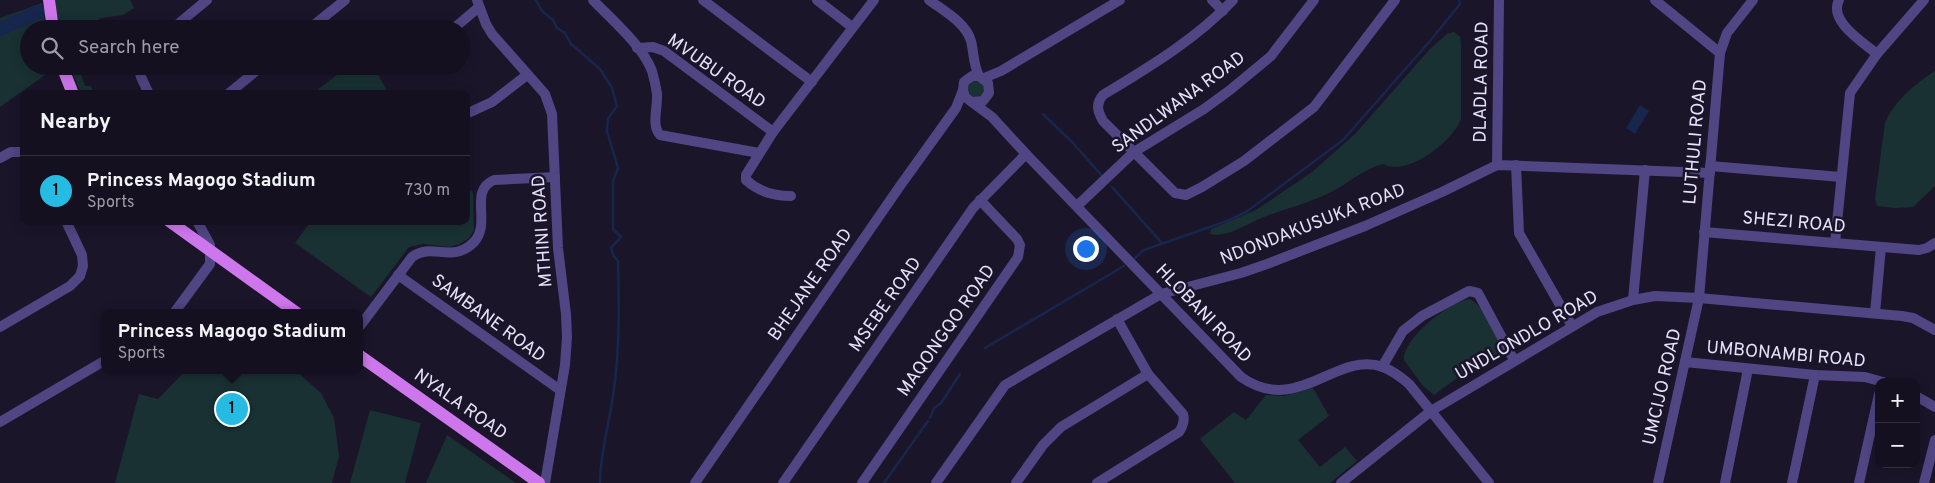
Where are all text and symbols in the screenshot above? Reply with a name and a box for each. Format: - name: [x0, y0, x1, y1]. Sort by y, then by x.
- search box: [20, 20, 470, 75]
- street label: DLADLA ROAD: [1469, 21, 1495, 143]
- street label: MVUBU ROAD: [662, 30, 770, 114]
- icon: search: [38, 34, 66, 62]
- text: Search here: [78, 36, 180, 60]
- street label: SANDLWANA ROAD: [1108, 47, 1250, 159]
- street label: LUTHULI ROAD: [1679, 78, 1713, 206]
- text: Nearby: [40, 109, 111, 136]
- text: Princess Magogo Stadium: [87, 169, 316, 193]
- street label: MTHINI ROAD: [528, 174, 558, 288]
- street label: NDONDAKUSUKA ROAD: [1217, 179, 1409, 271]
- text: 1: [53, 181, 59, 201]
- text: 730 m: [405, 181, 450, 201]
- text: Sports: [87, 193, 135, 213]
- street label: SHEZI ROAD: [1741, 207, 1847, 239]
- street label: BHEJANE ROAD: [764, 224, 858, 346]
- your location: [1073, 236, 1099, 262]
- street label: MSEBE ROAD: [845, 253, 927, 357]
- street label: HLOBANI ROAD: [1150, 260, 1256, 368]
- street label: MAQONGQO ROAD: [893, 261, 1001, 401]
- street label: SAMBANE ROAD: [426, 270, 550, 368]
- street label: UNDLONDLO ROAD: [1451, 286, 1603, 386]
- popup: [101, 309, 363, 374]
- text: Princess Magogo Stadium: [118, 320, 346, 344]
- street label: UMCIJO ROAD: [1638, 326, 1688, 448]
- street label: UMBONAMBI ROAD: [1705, 337, 1867, 373]
- text: Sports: [118, 344, 165, 364]
- street label: NYALA ROAD: [409, 364, 511, 446]
- map controls: [1875, 378, 1920, 468]
- button: +: [1875, 378, 1920, 423]
- pin: 1: [216, 390, 248, 428]
- button: −: [1875, 423, 1920, 468]

